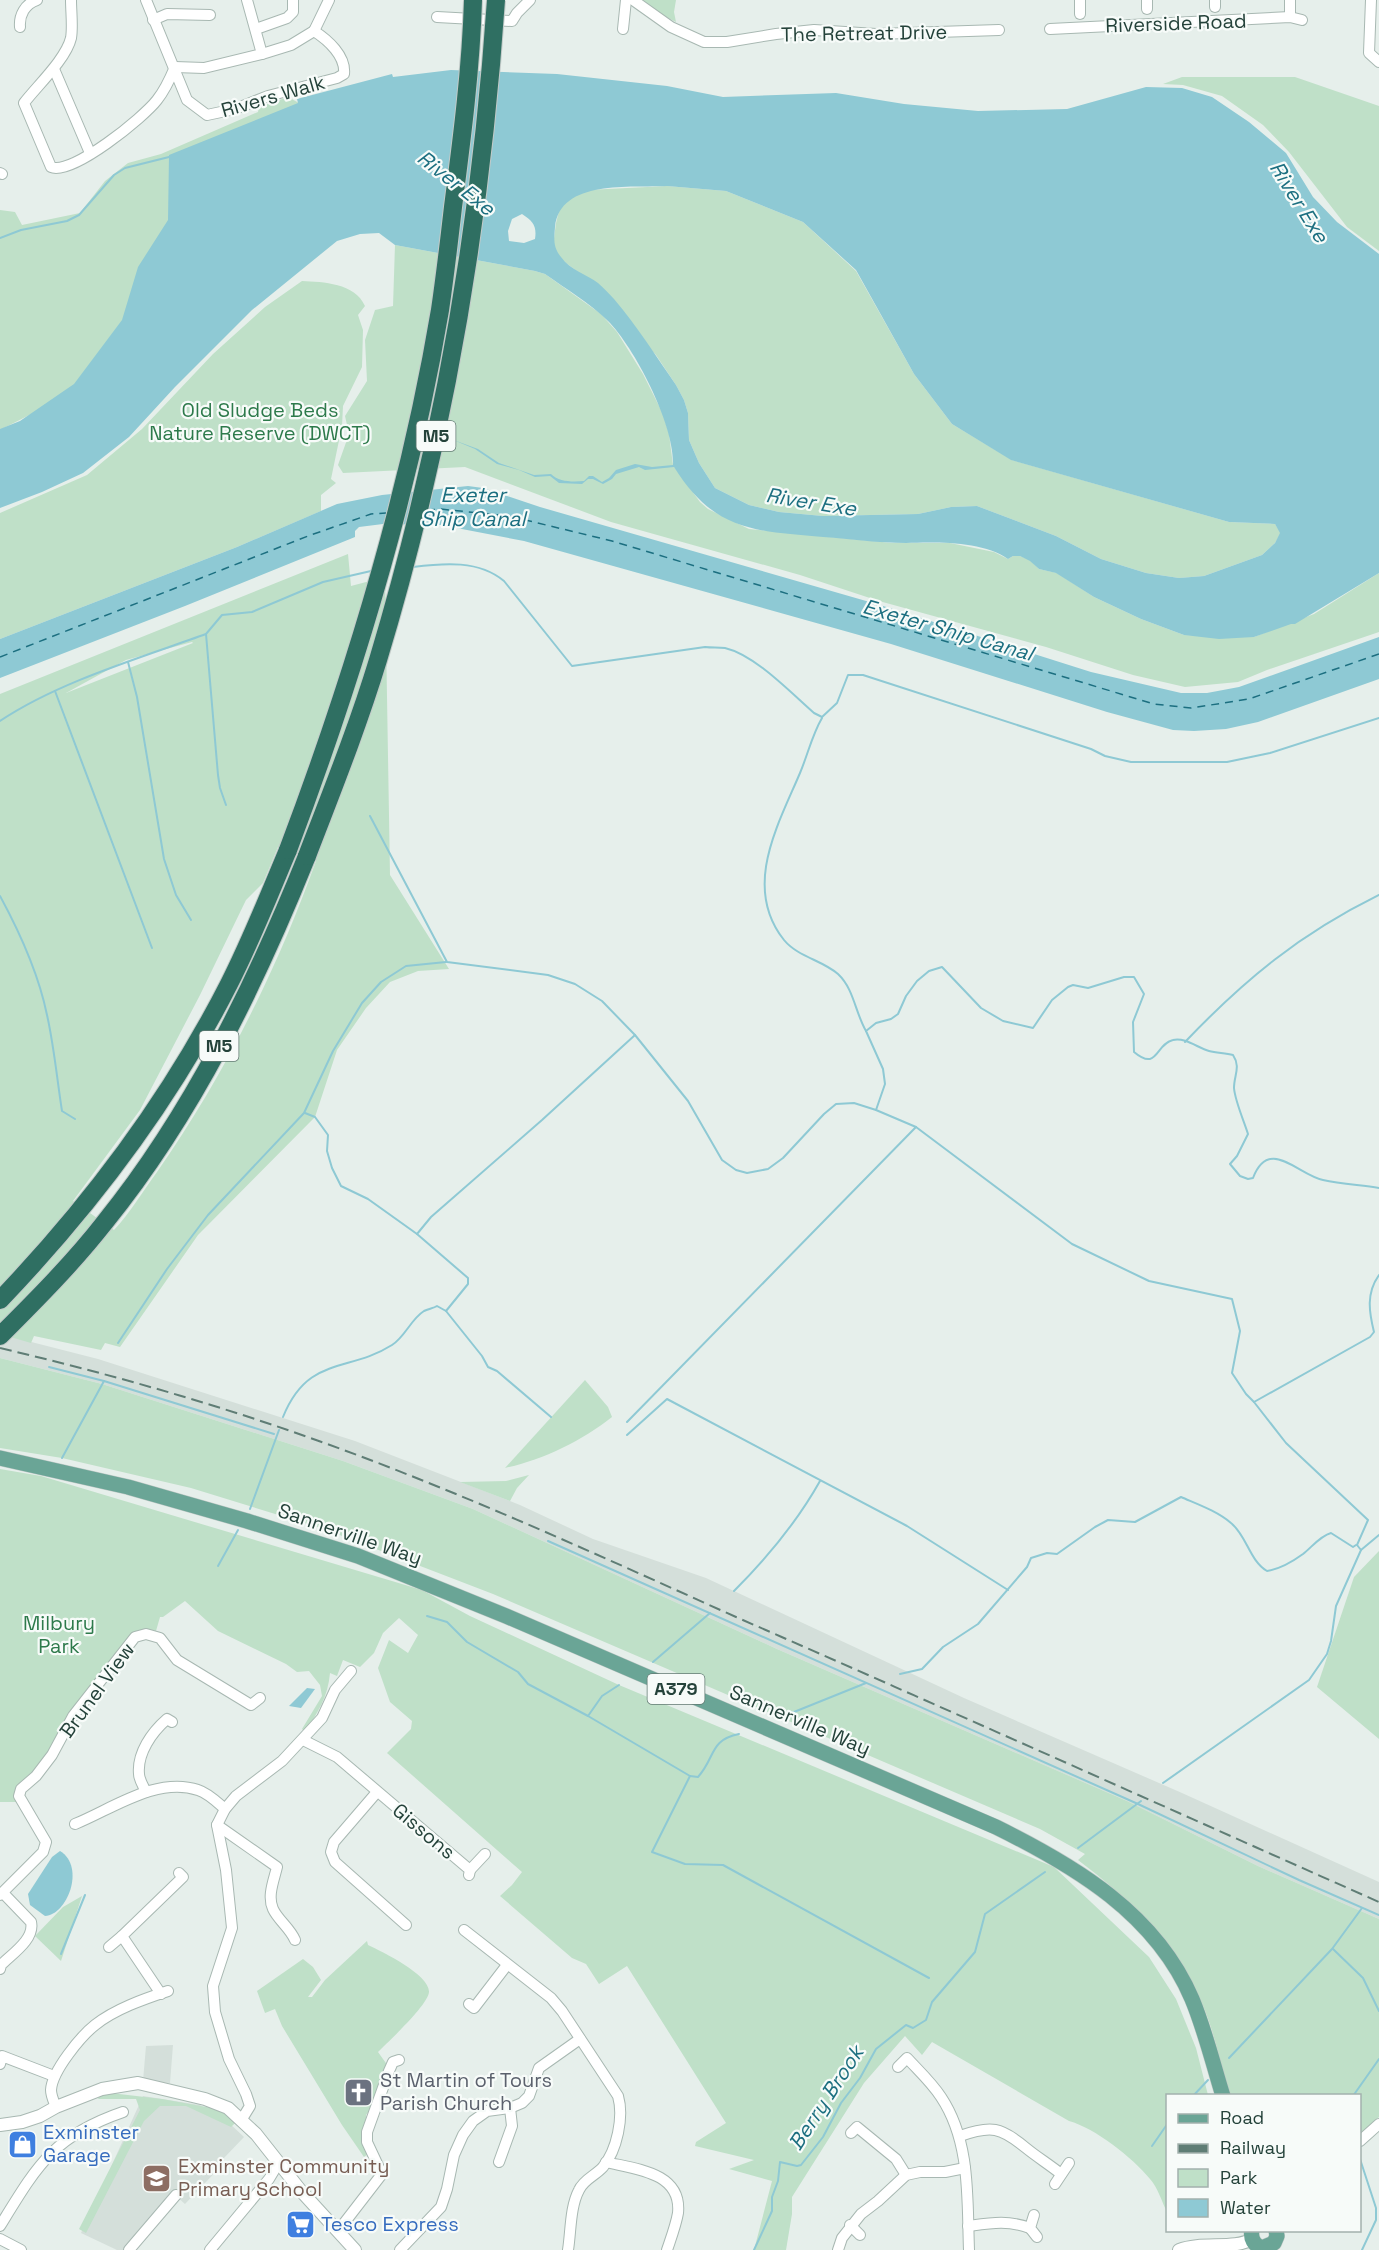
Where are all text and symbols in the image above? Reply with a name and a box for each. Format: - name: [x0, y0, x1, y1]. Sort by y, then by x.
- street label: Riverside Road: [1105, 8, 1247, 38]
- street label: The Retreat Drive: [781, 19, 947, 47]
- street label: Rivers Walk: [218, 69, 328, 123]
- water label: River Exe: [412, 144, 502, 222]
- water label: River Exe: [1264, 156, 1336, 249]
- park label: Old Sludge Beds Nature Reserve (DWCT): [149, 397, 371, 446]
- road number: M5: [416, 421, 456, 451]
- water label: Exeter Ship Canal: [420, 481, 529, 532]
- water label: River Exe: [764, 481, 860, 522]
- water label: Exeter Ship Canal: [860, 592, 1039, 668]
- road number: M5: [200, 1031, 238, 1061]
- street label: Sannerville Way: [274, 1497, 426, 1571]
- park label: Milbury Park: [23, 1610, 95, 1659]
- street label: Brunel View: [54, 1637, 140, 1743]
- road number: A379: [648, 1674, 704, 1704]
- street label: Sannerville Way: [726, 1679, 874, 1761]
- street label: Gissons: [387, 1797, 461, 1865]
- water label: Berry Brook: [782, 2038, 871, 2155]
- place label: St Martin of Tours Parish Church: [380, 2067, 552, 2116]
- church icon: St Martin of Tours Parish Church: [343, 2076, 375, 2108]
- legend: [1166, 2094, 1361, 2232]
- text: Road: [1220, 2106, 1264, 2129]
- place label: Exminster Garage: [43, 2119, 139, 2168]
- shop icon: Exminster Garage: [6, 2128, 38, 2160]
- text: Railway: [1220, 2136, 1286, 2159]
- place label: Exminster Community Primary School: [178, 2153, 389, 2202]
- school or university icon: Exminster Community Primary School: [141, 2162, 173, 2194]
- text: Park: [1220, 2166, 1258, 2189]
- text: Water: [1220, 2196, 1271, 2219]
- supermarket icon: Tesco Express: [284, 2208, 316, 2240]
- place label: Tesco Express: [321, 2211, 459, 2237]

